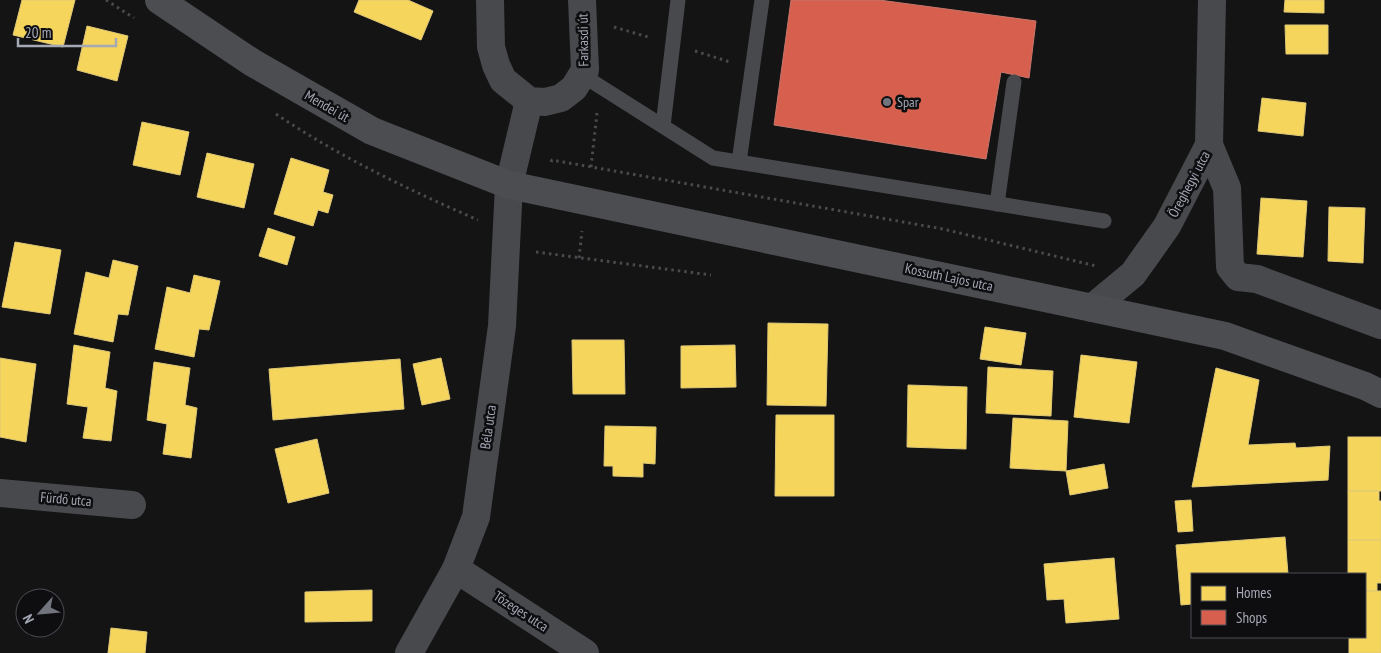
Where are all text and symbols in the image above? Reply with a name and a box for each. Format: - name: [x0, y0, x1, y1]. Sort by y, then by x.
- street label: Farkasdi út: [574, 13, 592, 67]
- scale bar: [18, 15, 115, 47]
- text: 20 m: [25, 23, 51, 42]
- street label: Mendei út: [301, 86, 353, 126]
- place label: Spar: [897, 93, 919, 111]
- marker: Spar: [881, 96, 893, 108]
- street label: Öreghegyi utca: [1164, 148, 1214, 220]
- street label: Kossuth Lajos utca: [903, 259, 995, 295]
- street label: Béla utca: [476, 404, 500, 450]
- street label: Fürdő utca: [40, 488, 92, 510]
- legend: [1191, 573, 1366, 638]
- text: Homes: [1236, 583, 1272, 602]
- street label: Tőzeges utca: [490, 587, 552, 635]
- north arrow: [15, 588, 65, 638]
- text: Shops: [1236, 608, 1267, 627]
- text: N: [19, 611, 38, 626]

